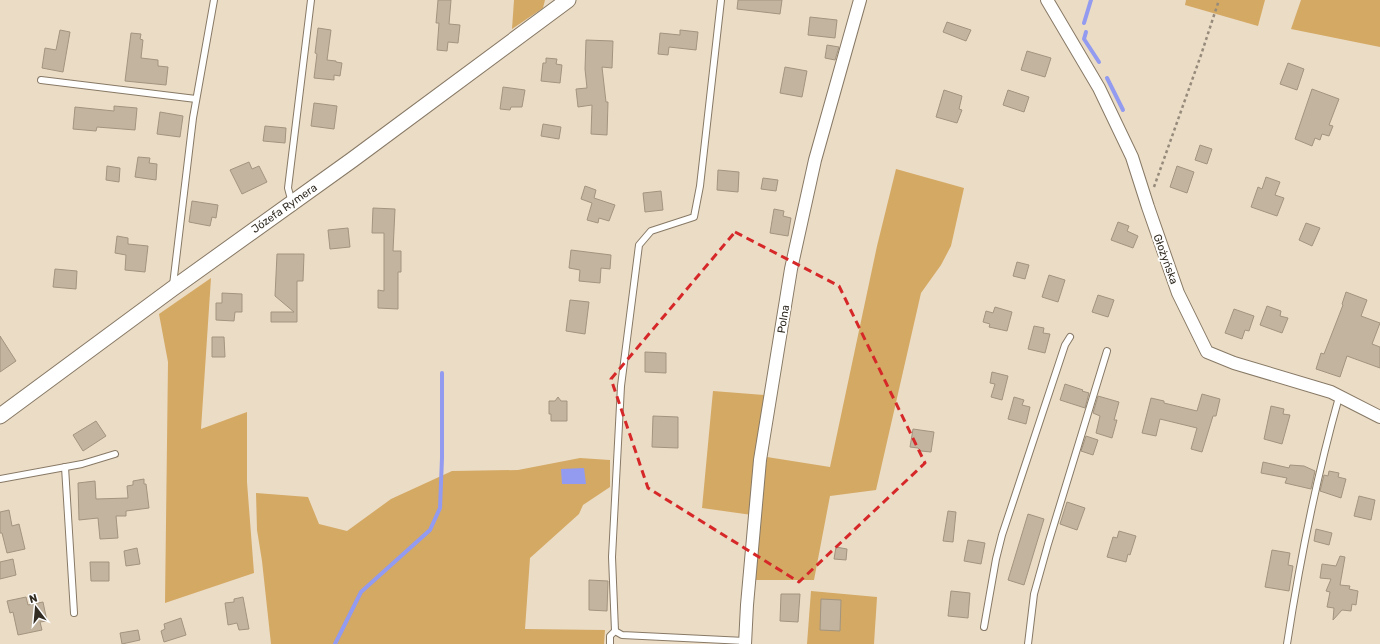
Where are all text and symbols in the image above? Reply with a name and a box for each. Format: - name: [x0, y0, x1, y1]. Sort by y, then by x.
- street label: Józefa Rymera: [249, 181, 320, 236]
- street label: Głożyńska: [1150, 232, 1181, 286]
- street label: Polna: [775, 304, 792, 334]
- north arrow: [16, 588, 56, 628]
- text: N: [28, 592, 39, 606]

